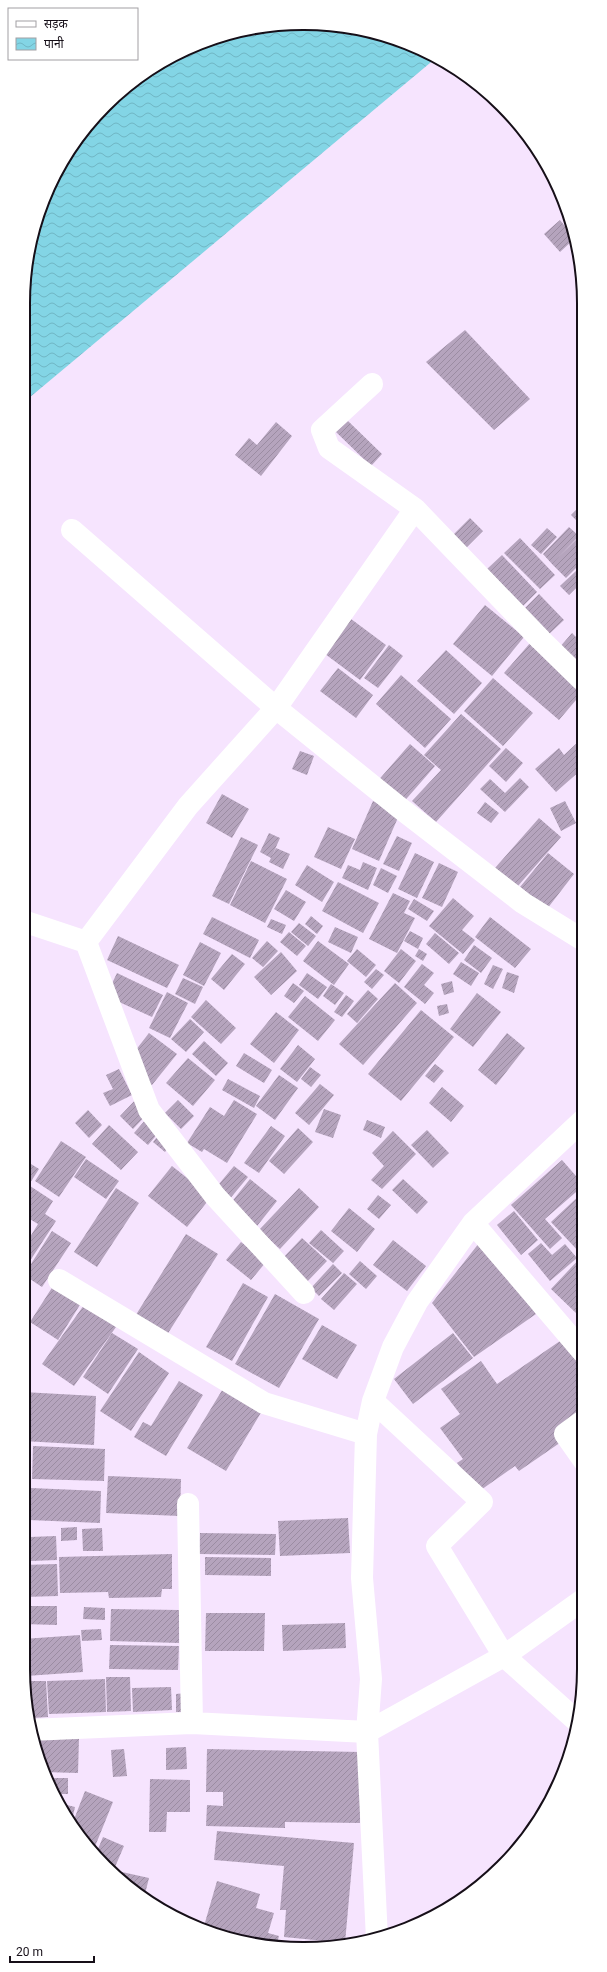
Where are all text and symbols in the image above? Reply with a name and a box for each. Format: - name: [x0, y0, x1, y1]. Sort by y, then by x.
- legend: [8, 8, 138, 60]
- text: सड़क: [44, 17, 69, 31]
- text: पानी: [44, 36, 65, 51]
- scale bar: [10, 1938, 94, 1964]
- text: 20 m: [16, 1945, 43, 1959]

